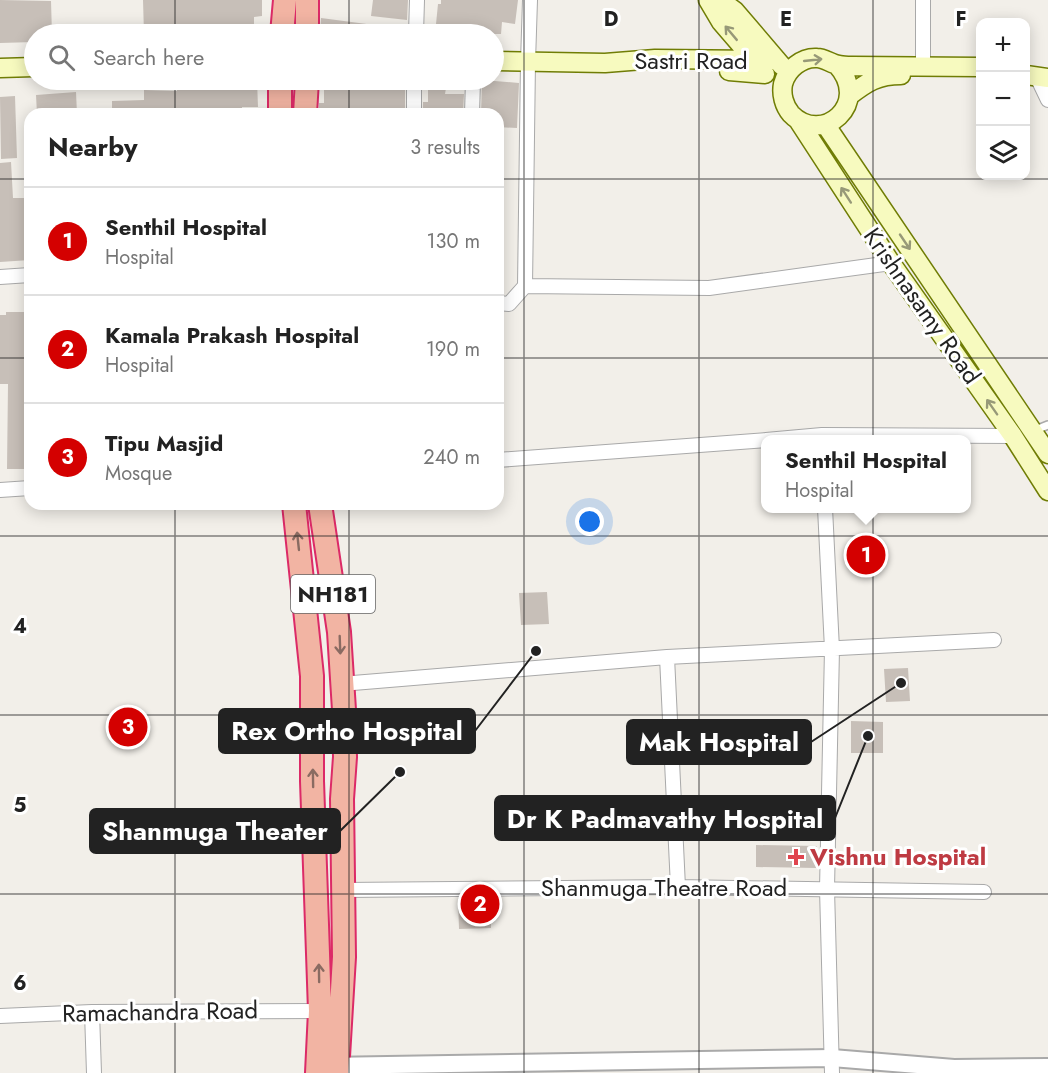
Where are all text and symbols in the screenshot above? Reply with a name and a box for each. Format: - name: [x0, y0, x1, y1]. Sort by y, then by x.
- text: D: [604, 5, 618, 34]
- text: E: [780, 5, 792, 34]
- text: F: [955, 5, 967, 34]
- map controls: [976, 18, 1030, 180]
- button: +: [976, 18, 1030, 72]
- search box: [24, 24, 504, 90]
- one-way arrow: [724, 25, 737, 41]
- icon: search: [45, 41, 78, 74]
- text: Search here: [93, 41, 204, 73]
- street label: Sastri Road: [634, 43, 748, 78]
- one-way arrow: [802, 54, 822, 65]
- button: −: [976, 72, 1030, 126]
- button: layers: [976, 126, 1030, 180]
- text: Nearby: [48, 128, 137, 166]
- text: 3 results: [410, 133, 480, 162]
- one-way arrow: [840, 186, 853, 203]
- text: Senthil Hospital: [105, 211, 267, 243]
- street label: Krishnasamy Road: [855, 220, 989, 391]
- text: 1: [62, 227, 73, 256]
- text: 130 m: [426, 227, 480, 256]
- one-way arrow: [899, 233, 911, 249]
- text: Hospital: [105, 243, 174, 272]
- text: Kamala Prakash Hospital: [105, 319, 359, 351]
- text: 2: [61, 335, 74, 364]
- text: 190 m: [426, 335, 480, 364]
- text: Hospital: [105, 351, 174, 380]
- one-way arrow: [986, 400, 999, 416]
- text: Tipu Masjid: [105, 427, 223, 459]
- popup: [761, 435, 971, 513]
- text: 3: [61, 443, 74, 472]
- text: 240 m: [423, 443, 480, 472]
- text: Senthil Hospital: [785, 444, 947, 476]
- text: Mosque: [105, 459, 172, 488]
- text: Hospital: [785, 476, 854, 505]
- your location: [575, 507, 604, 536]
- one-way arrow: [292, 532, 303, 552]
- pin: 1: [846, 532, 886, 578]
- road number: NH181: [291, 575, 375, 613]
- text: 4: [13, 612, 27, 641]
- one-way arrow: [334, 635, 345, 654]
- pin: 3: [108, 704, 148, 750]
- callout: Rex Ortho Hospital: [219, 709, 475, 753]
- text: Rex Ortho Hospital: [231, 712, 463, 750]
- callout: Mak Hospital: [627, 720, 811, 764]
- text: Mak Hospital: [639, 723, 799, 761]
- one-way arrow: [307, 768, 318, 788]
- text: 5: [14, 791, 27, 820]
- callout: Dr K Padmavathy Hospital: [495, 796, 835, 840]
- text: Dr K Padmavathy Hospital: [507, 800, 823, 838]
- callout: Shanmuga Theater: [90, 809, 340, 853]
- text: Shanmuga Theater: [102, 812, 328, 850]
- place label: Vishnu Hospital: [809, 839, 986, 874]
- marker: Vishnu Hospital: [787, 848, 805, 866]
- street label: Shanmuga Theatre Road: [541, 870, 787, 905]
- pin: 2: [460, 882, 500, 926]
- one-way arrow: [313, 963, 325, 983]
- text: 6: [13, 969, 27, 998]
- street label: Ramachandra Road: [62, 992, 258, 1031]

